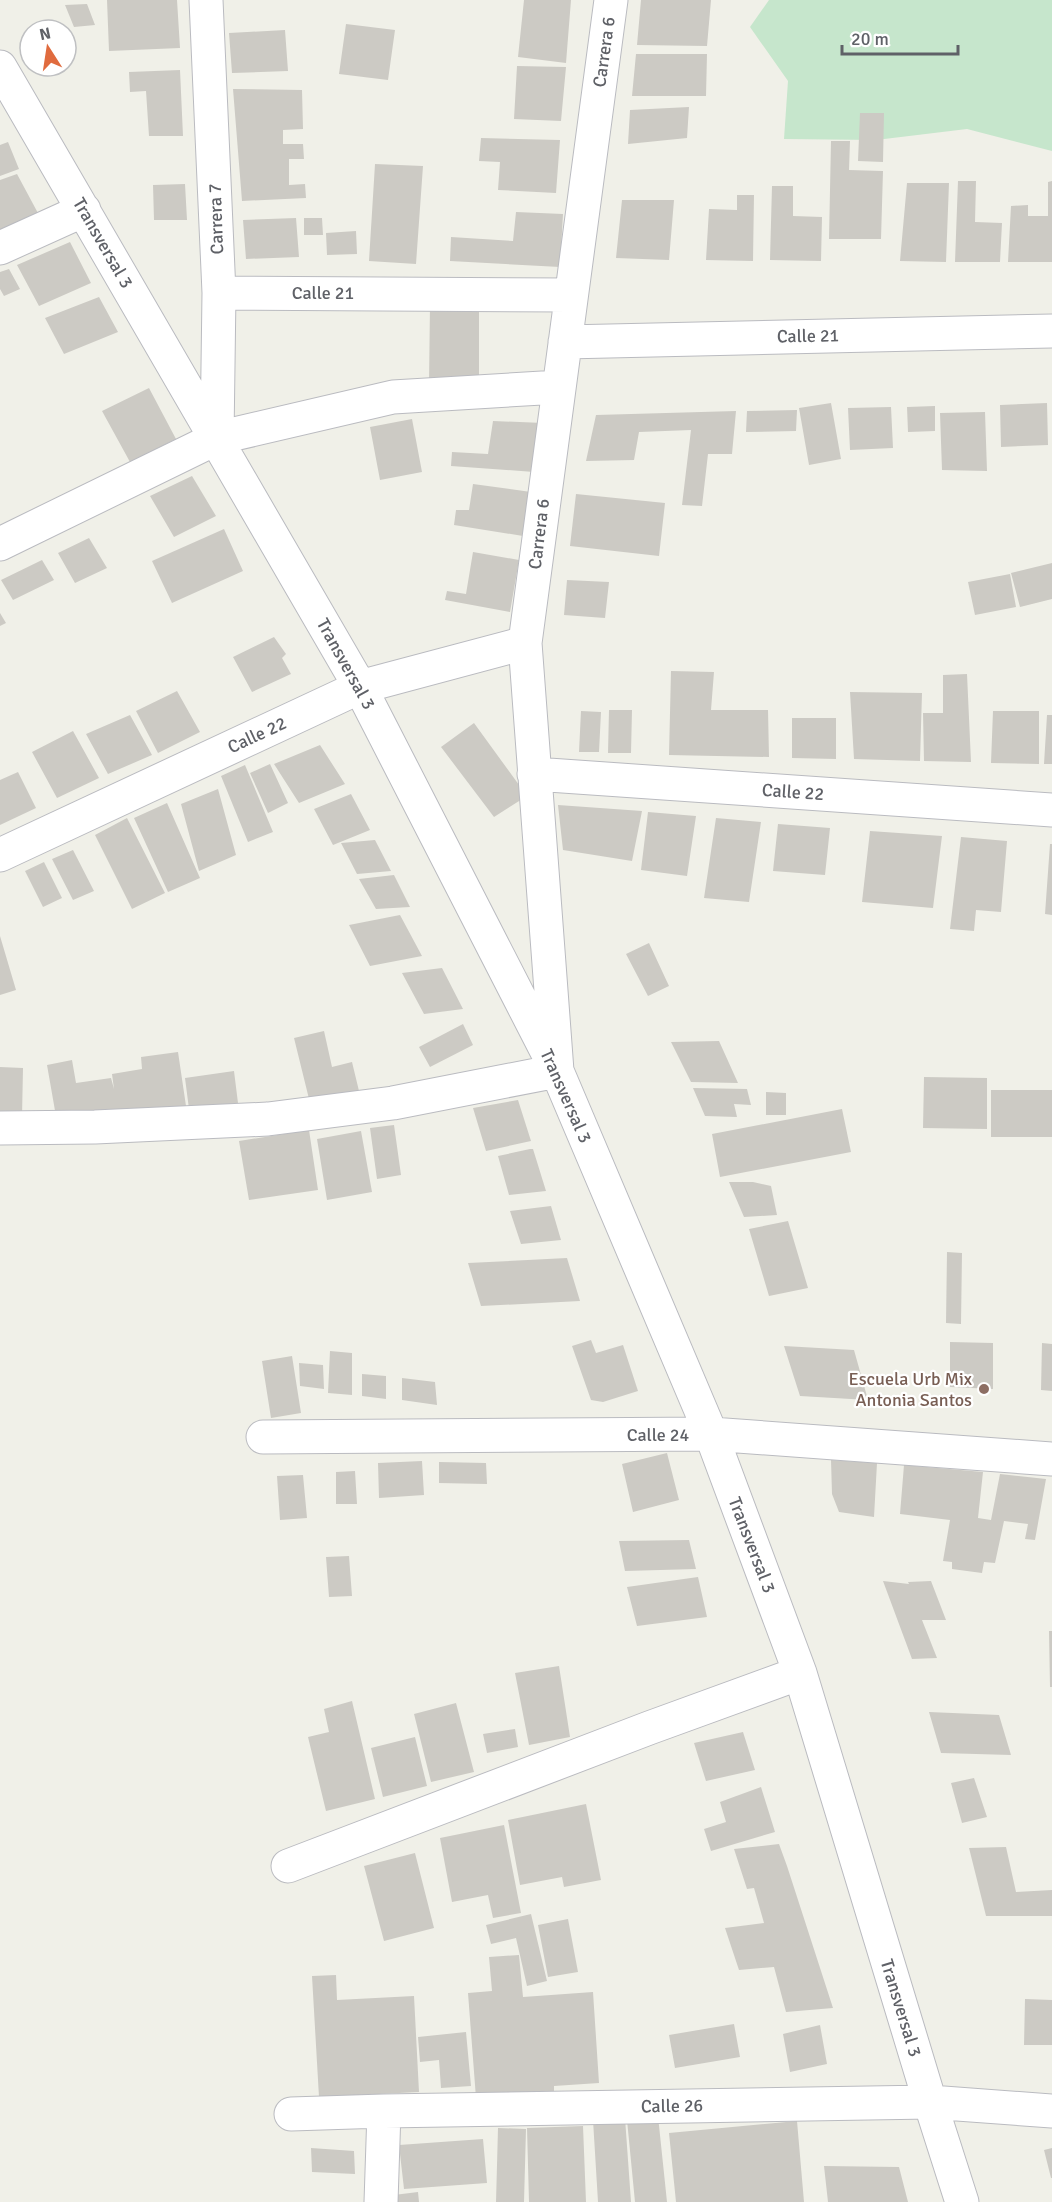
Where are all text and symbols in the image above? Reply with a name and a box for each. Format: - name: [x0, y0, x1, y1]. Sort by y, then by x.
- street label: Carrera 6: [588, 15, 620, 89]
- north arrow: [18, 18, 78, 78]
- scale bar: [842, 18, 958, 56]
- text: N: [38, 23, 53, 45]
- text: 20 m: [851, 28, 889, 50]
- street label: Carrera 7: [204, 183, 228, 255]
- street label: Transversal 3: [68, 194, 138, 292]
- street label: Calle 21: [292, 282, 354, 304]
- street label: Calle 21: [777, 324, 839, 348]
- street label: Carrera 6: [524, 497, 554, 571]
- street label: Transversal 3: [312, 615, 380, 713]
- street label: Calle 22: [224, 712, 290, 758]
- street label: Calle 22: [761, 779, 825, 805]
- street label: Transversal 3: [535, 1045, 597, 1147]
- place label: Escuela Urb Mix Antonia Santos: [849, 1368, 973, 1411]
- marker: Escuela Urb Mix Antonia Santos: [977, 1382, 991, 1396]
- street label: Calle 24: [627, 1424, 690, 1446]
- street label: Transversal 3: [724, 1494, 780, 1596]
- street label: Transversal 3: [876, 1957, 926, 2059]
- street label: Calle 26: [641, 2094, 703, 2118]

